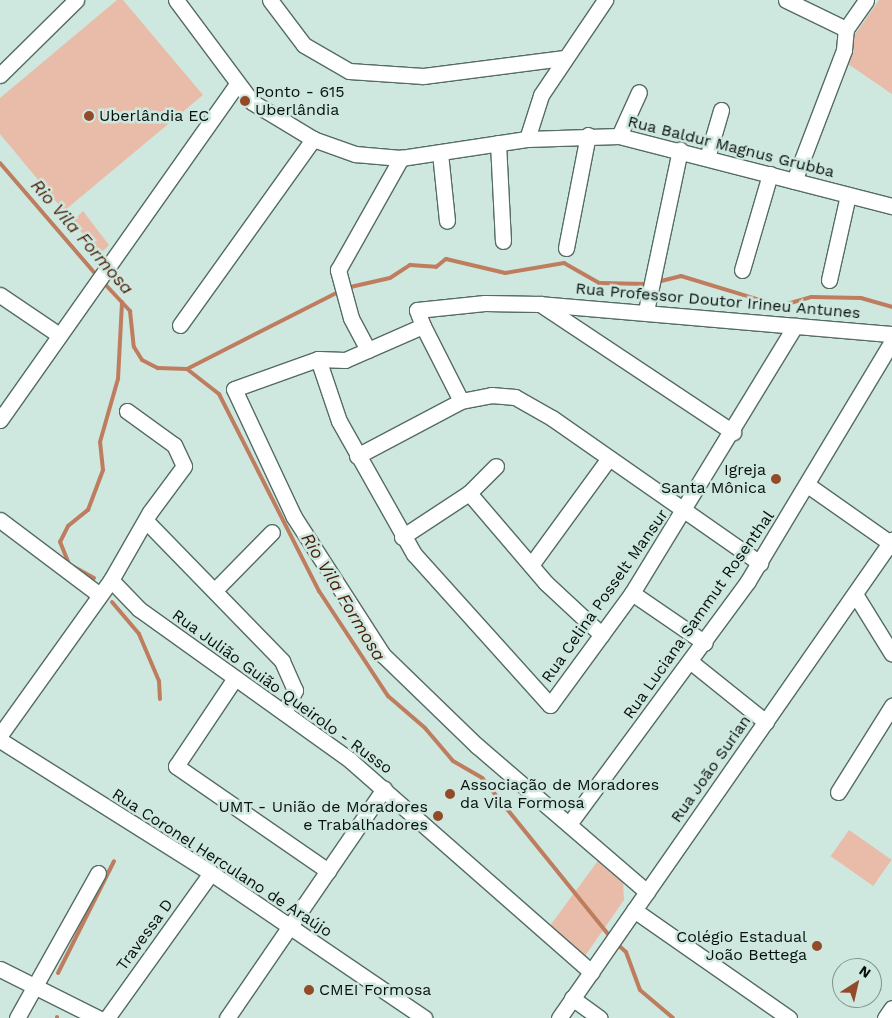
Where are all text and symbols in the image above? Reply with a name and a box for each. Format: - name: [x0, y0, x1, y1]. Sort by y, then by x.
- place label: Ponto - 615 Uberlândia: [255, 82, 345, 120]
- marker: Ponto - 615 Uberlândia: [239, 95, 251, 107]
- place label: Uberlândia EC: [99, 106, 210, 126]
- marker: Uberlândia EC: [83, 110, 95, 122]
- street label: Rua Baldur Magnus Grubba: [625, 112, 837, 182]
- water label: Rio Vila Formosa: [26, 175, 138, 299]
- street label: Rua Professor Doutor Irineu Antunes: [574, 279, 862, 323]
- place label: Igreja Santa Mônica: [661, 460, 766, 498]
- marker: Igreja Santa Mônica: [770, 473, 782, 485]
- street label: Rua Celina Posselt Mansur: [537, 505, 673, 687]
- street label: Rua Luciana Sammut Rosenthal: [619, 507, 779, 723]
- water label: Rio Vila Formosa: [296, 529, 390, 665]
- street label: Rua Julião Guião Queirolo - Russo: [168, 605, 396, 779]
- street label: Rua João Surian: [667, 711, 755, 827]
- place label: Associação de Moradores da Vila Formosa: [460, 775, 659, 813]
- street label: Rua Coronel Herculano de Araújo: [108, 784, 336, 942]
- marker: Associação de Moradores da Vila Formosa: [444, 788, 456, 800]
- place label: UMT - União de Moradores e Trabalhadores: [218, 797, 428, 835]
- marker: UMT - União de Moradores e Trabalhadores: [432, 810, 444, 822]
- street label: Travessa D: [113, 895, 177, 975]
- place label: Colégio Estadual João Bettega: [676, 927, 807, 965]
- marker: Colégio Estadual João Bettega: [811, 940, 823, 952]
- north arrow: [832, 958, 882, 1008]
- text: N: [856, 962, 874, 981]
- place label: CMEI Formosa: [319, 980, 431, 1000]
- marker: CMEI Formosa: [303, 984, 315, 996]

